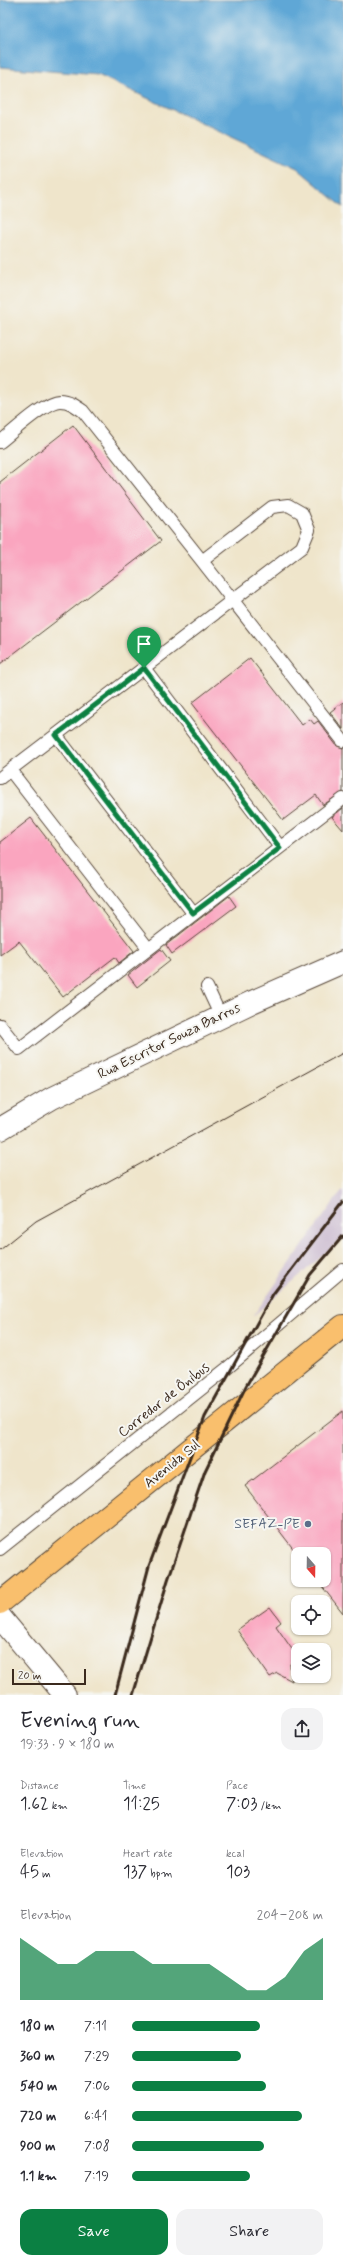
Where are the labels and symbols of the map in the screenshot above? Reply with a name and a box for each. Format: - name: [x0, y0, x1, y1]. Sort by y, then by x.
- pin: [127, 627, 161, 668]
- street label: Rua Escritor Souza Barros: [95, 999, 243, 1083]
- street label: Corredor de Ônibus: [114, 1358, 214, 1441]
- street label: Avenida Sul: [140, 1436, 204, 1492]
- place label: SEFAZ-PE: [234, 1515, 300, 1533]
- marker: SEFAZ-PE: [303, 1519, 313, 1529]
- north arrow: [291, 1547, 331, 1587]
- scale bar: [12, 1667, 86, 1686]

